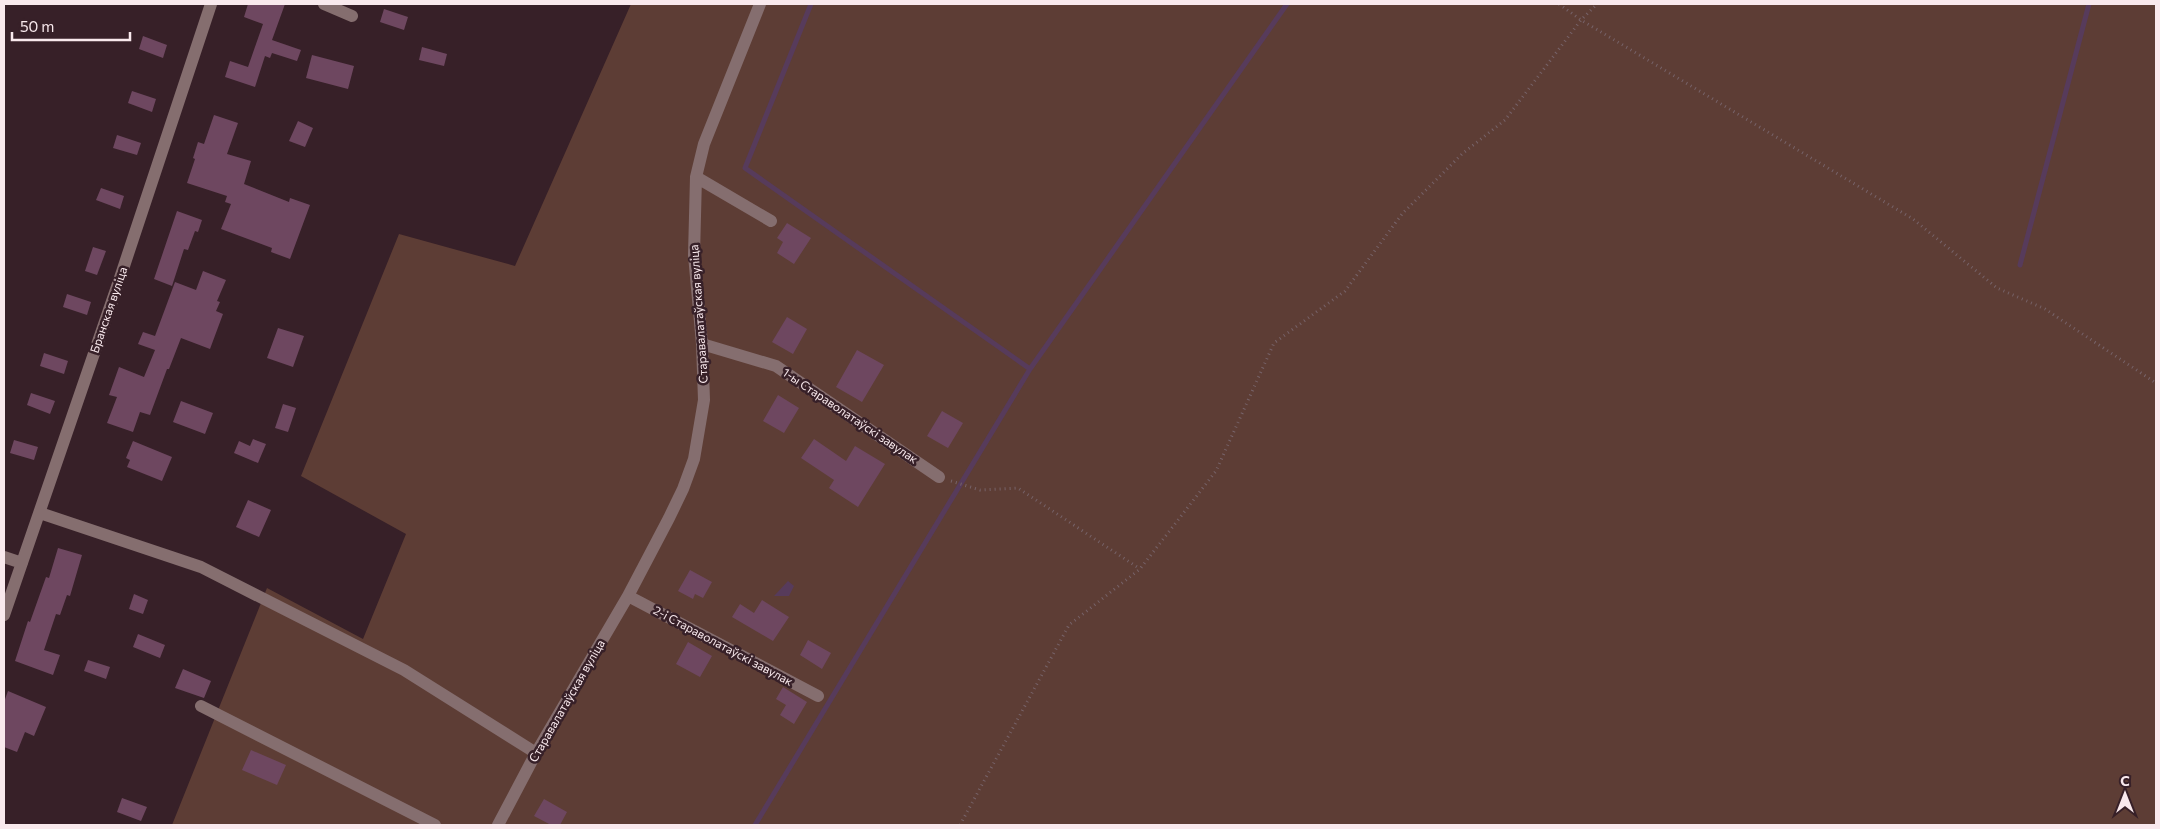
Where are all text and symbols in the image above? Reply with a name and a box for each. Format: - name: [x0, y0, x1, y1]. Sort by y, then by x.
- scale bar: [12, 10, 130, 42]
- text: 50 m: [20, 17, 54, 35]
- street label: Старавалатаўская вуліца: [686, 244, 710, 384]
- street label: Бранская вуліца: [87, 265, 129, 355]
- street label: 1-ы Стараволатаўскі завулак: [780, 365, 921, 466]
- street label: 2-і Стараволатаўскі завулак: [651, 602, 796, 688]
- street label: Старавалатаўская вуліца: [525, 637, 607, 764]
- north arrow: [2100, 769, 2150, 819]
- text: С: [2120, 772, 2130, 789]

